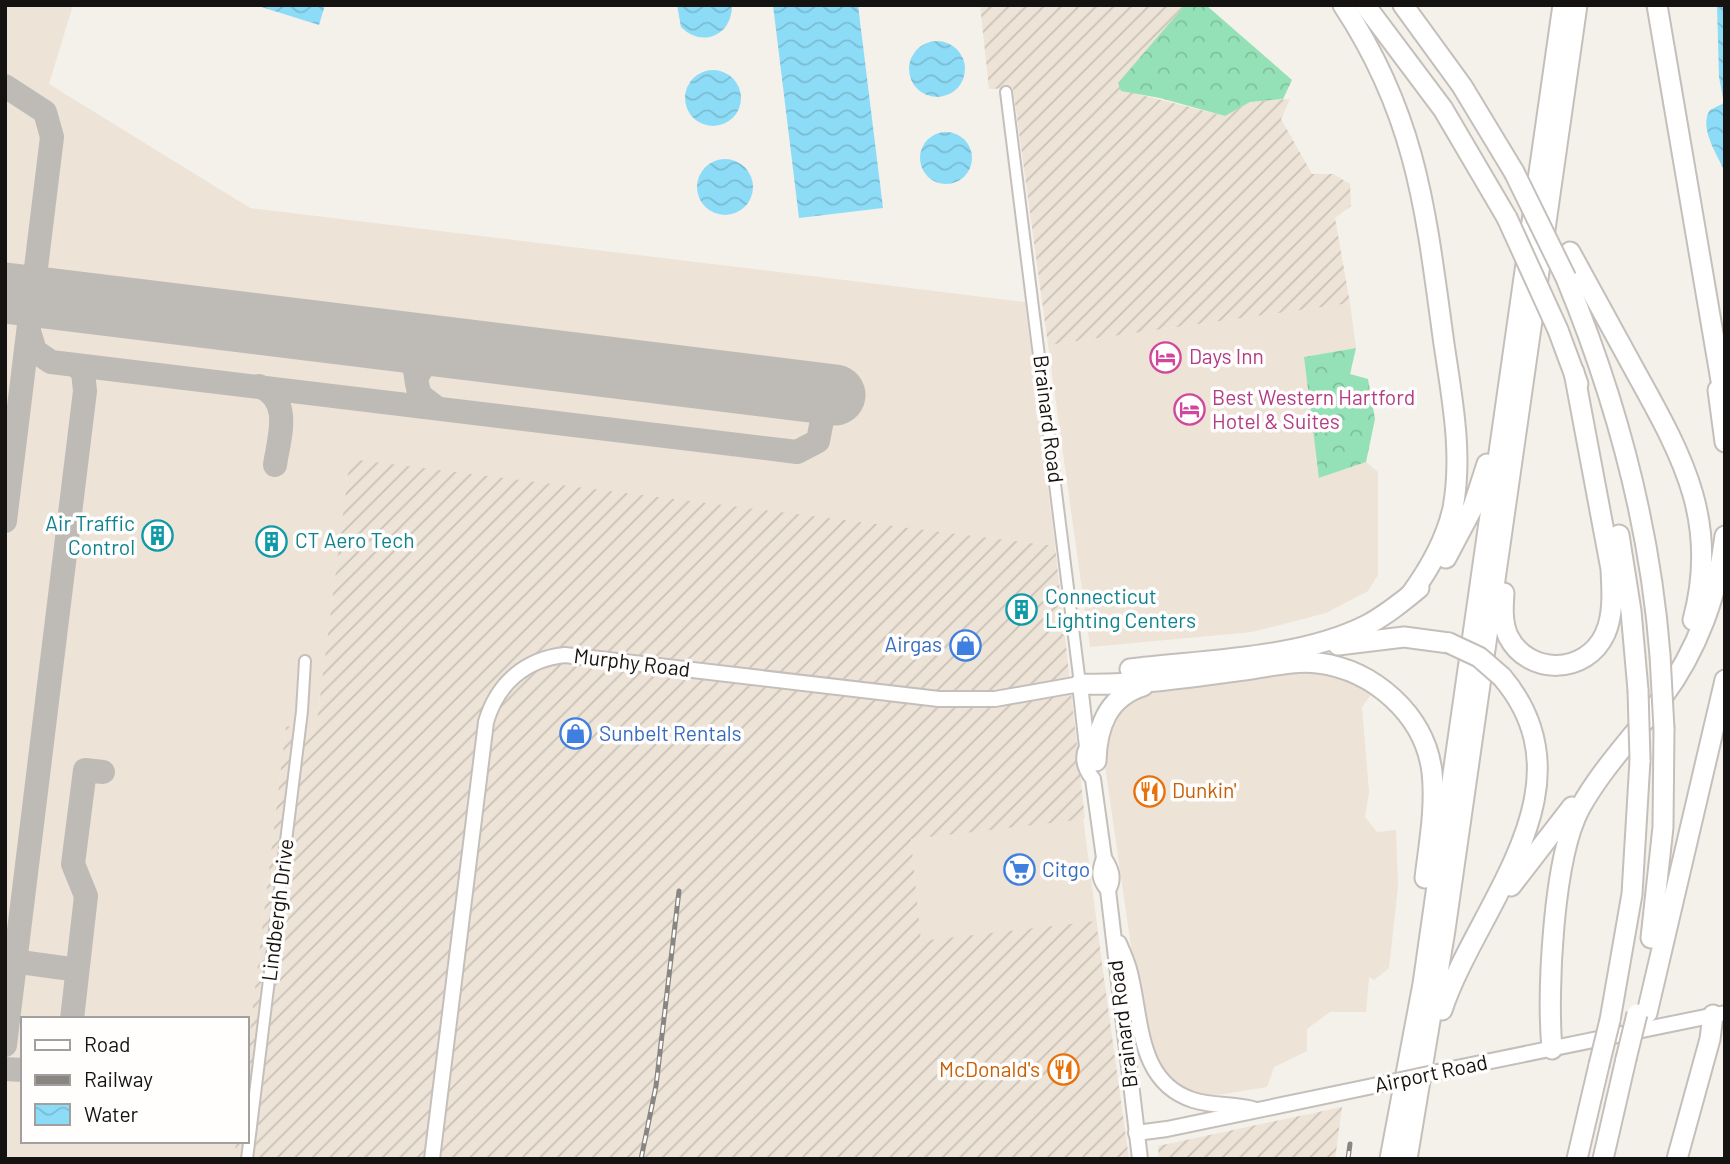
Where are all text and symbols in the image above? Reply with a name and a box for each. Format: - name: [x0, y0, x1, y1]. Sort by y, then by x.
- hotel icon: Days Inn: [1149, 340, 1183, 374]
- place label: Days Inn: [1189, 343, 1264, 368]
- street label: Brainard Road: [1029, 353, 1070, 484]
- place label: Best Western Hartford Hotel & Suites: [1212, 384, 1415, 433]
- hotel icon: Best Western Hartford Hotel & Suites: [1172, 393, 1206, 427]
- place label: Air Traffic Control: [45, 510, 135, 559]
- building icon: Air Traffic Control: [141, 519, 175, 553]
- building icon: CT Aero Tech: [255, 524, 289, 558]
- place label: CT Aero Tech: [295, 527, 414, 552]
- place label: Connecticut Lighting Centers: [1045, 583, 1196, 632]
- building icon: Connecticut Lighting Centers: [1005, 592, 1039, 626]
- shop icon: Airgas: [948, 628, 982, 662]
- place label: Airgas: [884, 631, 942, 656]
- street label: Murphy Road: [573, 642, 692, 681]
- shop icon: Sunbelt Rentals: [559, 717, 593, 751]
- place label: Sunbelt Rentals: [599, 720, 742, 745]
- restaurant icon: Dunkin': [1132, 774, 1166, 808]
- place label: Dunkin': [1172, 777, 1237, 802]
- street label: Lindbergh Drive: [255, 837, 298, 982]
- supermarket icon: Citgo: [1002, 853, 1036, 887]
- place label: Citgo: [1042, 856, 1090, 881]
- street label: Brainard Road: [1101, 959, 1142, 1090]
- legend: [21, 1017, 248, 1143]
- text: Road: [84, 1031, 130, 1056]
- street label: Airport Road: [1372, 1048, 1489, 1097]
- restaurant icon: McDonald's: [1046, 1053, 1080, 1087]
- place label: McDonald's: [939, 1056, 1040, 1081]
- text: Railway: [84, 1066, 153, 1091]
- text: Water: [84, 1101, 139, 1126]

